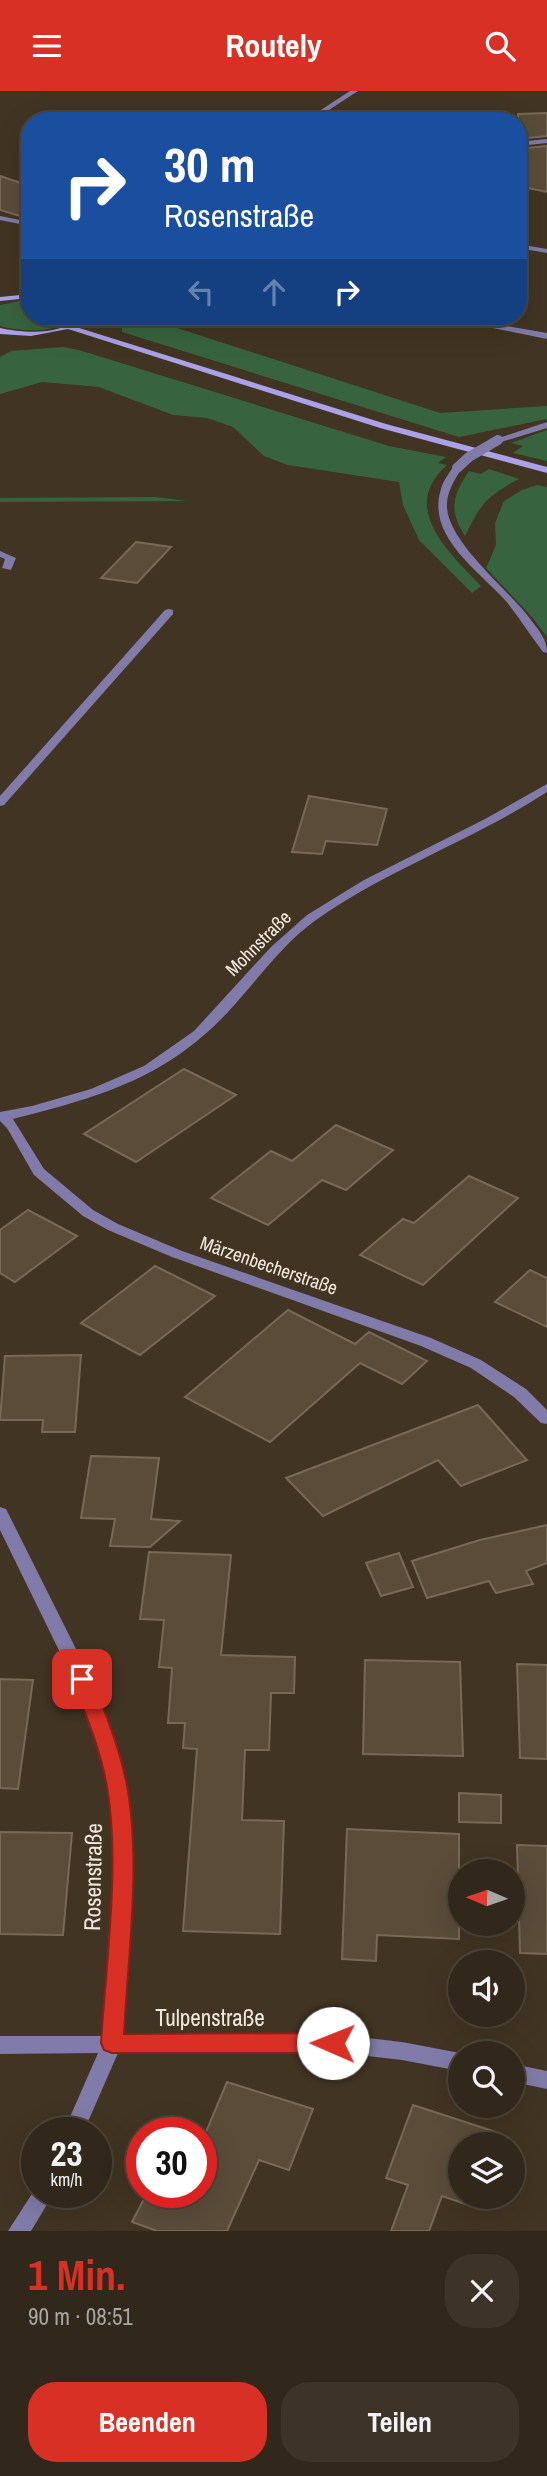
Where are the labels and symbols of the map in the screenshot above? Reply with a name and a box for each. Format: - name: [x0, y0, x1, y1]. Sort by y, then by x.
- street label: Mohnstraße: [219, 904, 297, 982]
- street label: Märzenbecherstraße: [197, 1229, 341, 1301]
- pin: [52, 1649, 112, 1709]
- street label: Rosenstraße: [76, 1823, 109, 1931]
- north arrow: [448, 1859, 525, 1935]
- street label: Tulpenstraße: [155, 2002, 265, 2033]
- position arrow: [296, 2006, 370, 2080]
- speed limit sign: 30: [126, 2117, 217, 2208]

